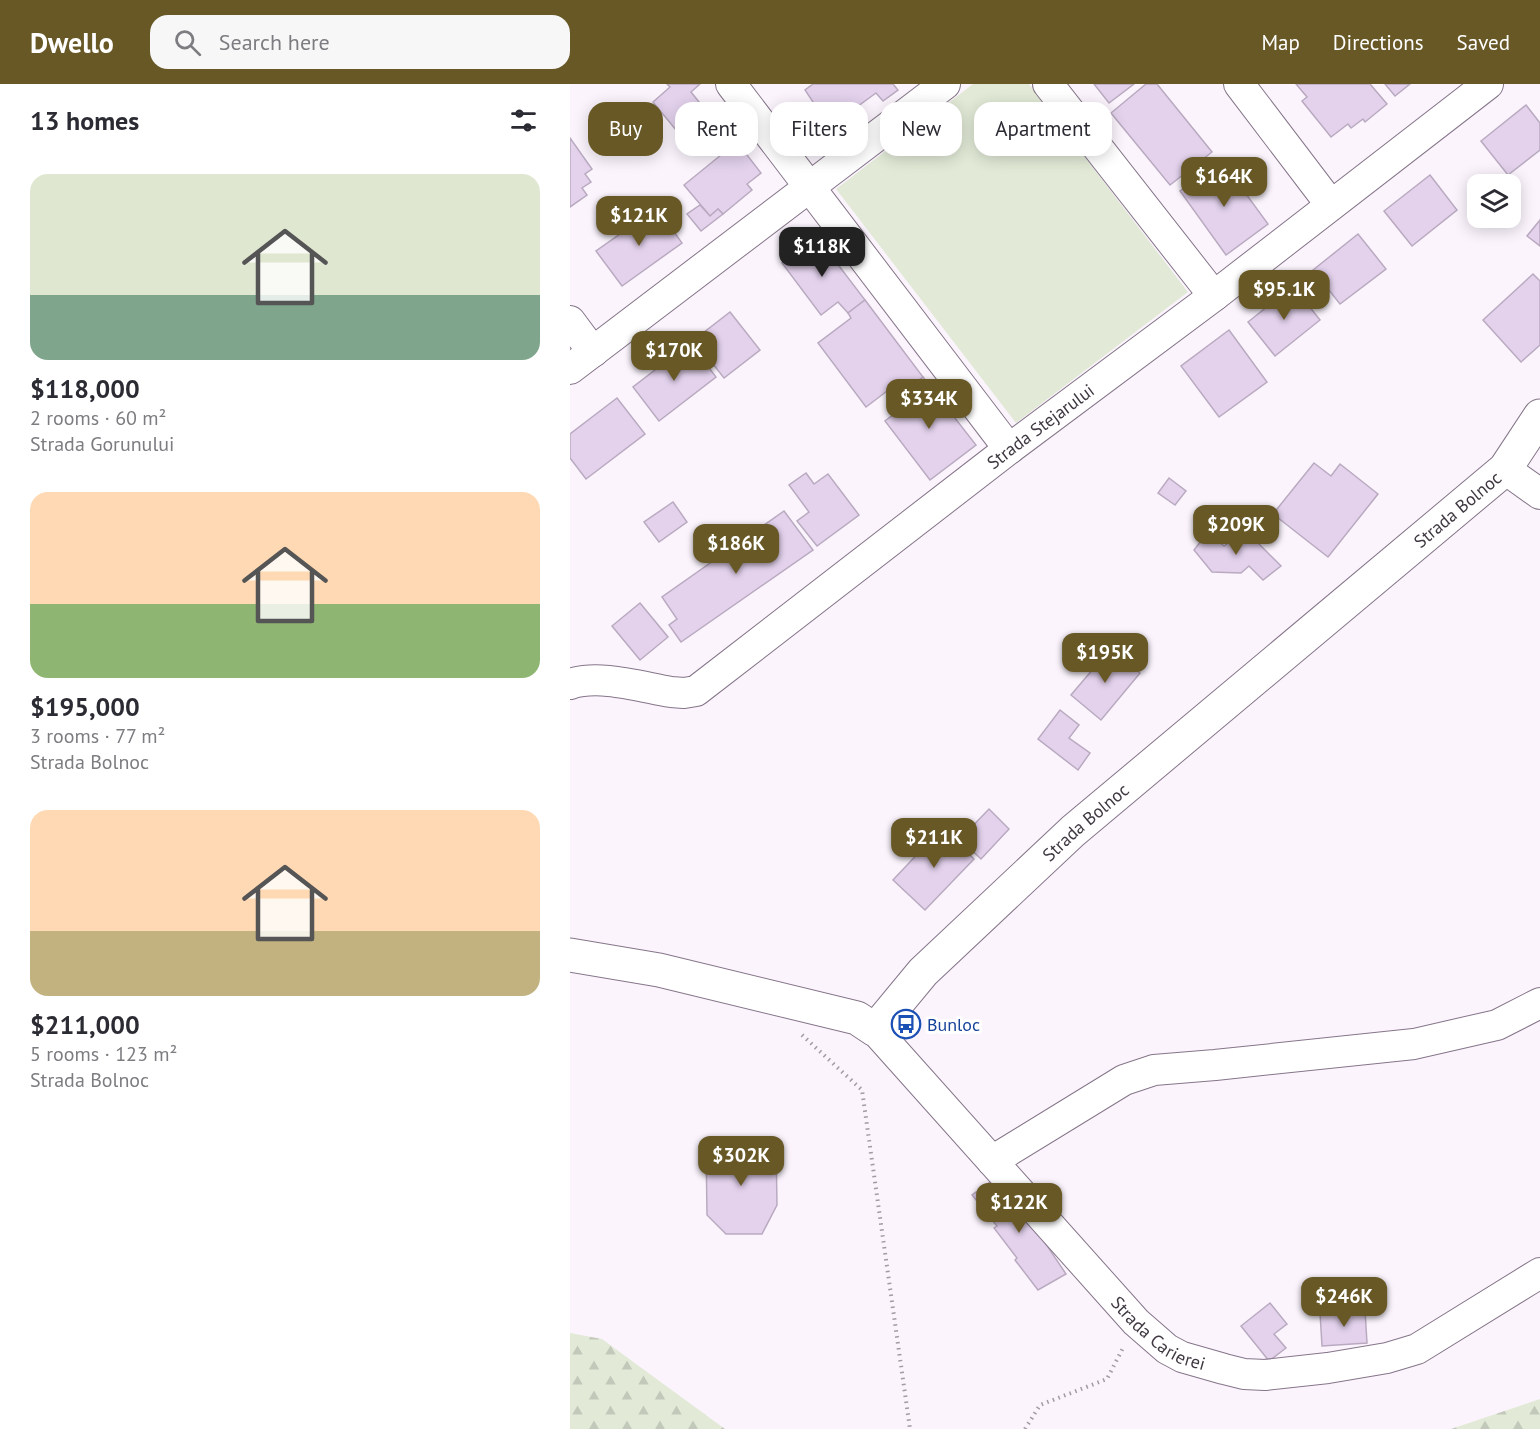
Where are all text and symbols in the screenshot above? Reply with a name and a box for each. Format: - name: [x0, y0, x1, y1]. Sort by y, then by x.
- search box: [150, 15, 570, 69]
- text: Dwello: [30, 24, 114, 61]
- icon: search: [171, 26, 204, 59]
- text: Search here: [219, 28, 330, 56]
- text: Map: [1261, 29, 1300, 56]
- text: Directions: [1333, 29, 1424, 56]
- text: Saved: [1457, 29, 1510, 56]
- chip: Buy: [588, 102, 663, 156]
- chip: Rent: [675, 102, 758, 156]
- chip: Filters: [770, 102, 868, 156]
- chip: New: [880, 102, 962, 156]
- chip: Apartment: [974, 102, 1112, 156]
- text: 13 homes: [30, 104, 139, 137]
- icon: filters: [507, 104, 540, 137]
- pin: $164K: [1182, 157, 1266, 208]
- text: $164K: [1195, 163, 1253, 189]
- map controls: [1467, 174, 1521, 228]
- button: layers: [1467, 174, 1521, 228]
- pin: $121K: [597, 196, 681, 247]
- text: $121K: [610, 202, 668, 228]
- icon: home: [231, 213, 339, 321]
- pin: $118K: [780, 227, 864, 278]
- text: $118K: [793, 233, 851, 259]
- pin: $95.1K: [1235, 270, 1333, 321]
- text: $95.1K: [1253, 276, 1315, 302]
- pin: $170K: [632, 331, 716, 382]
- text: $170K: [645, 337, 703, 363]
- text: $118,000: [30, 372, 140, 405]
- street label: Strada Stejarului: [982, 378, 1098, 474]
- pin: $334K: [887, 379, 971, 430]
- text: $334K: [900, 385, 958, 411]
- text: 2 rooms · 60 m²: [30, 405, 166, 431]
- text: Strada Gorunului: [30, 431, 174, 457]
- street label: Strada Bolnoc: [1409, 466, 1506, 552]
- pin: $209K: [1194, 505, 1278, 556]
- text: $209K: [1207, 511, 1265, 537]
- pin: $186K: [694, 524, 778, 575]
- text: $186K: [707, 530, 765, 556]
- icon: home: [231, 531, 339, 639]
- pin: $195K: [1063, 633, 1147, 684]
- text: $195K: [1076, 639, 1134, 665]
- text: $195,000: [30, 690, 140, 723]
- text: 3 rooms · 77 m²: [30, 723, 165, 749]
- text: Strada Bolnoc: [30, 749, 149, 775]
- street label: Strada Bolnoc: [1037, 778, 1133, 866]
- pin: $211K: [892, 818, 976, 869]
- text: $211K: [905, 824, 963, 850]
- icon: home: [231, 849, 339, 957]
- text: $211,000: [30, 1008, 140, 1041]
- bus stop icon: Bunloc: [890, 1008, 922, 1040]
- place label: Bunloc: [927, 1013, 980, 1036]
- text: 5 rooms · 123 m²: [30, 1041, 177, 1067]
- text: Strada Bolnoc: [30, 1067, 149, 1093]
- pin: $302K: [699, 1136, 783, 1187]
- text: $302K: [712, 1142, 770, 1168]
- pin: $122K: [977, 1183, 1061, 1234]
- text: $122K: [990, 1189, 1048, 1215]
- pin: $246K: [1302, 1277, 1386, 1328]
- text: $246K: [1315, 1283, 1373, 1309]
- street label: Strada Carierei: [1107, 1291, 1208, 1375]

